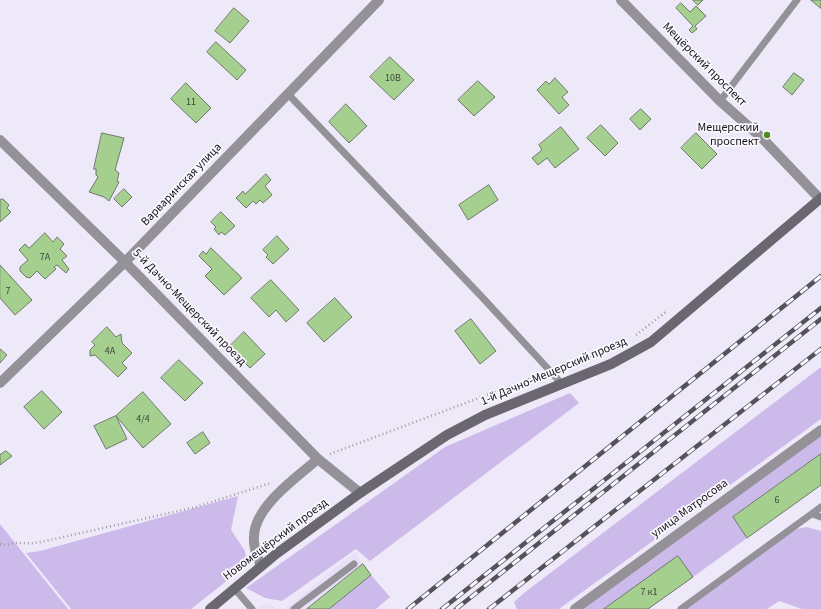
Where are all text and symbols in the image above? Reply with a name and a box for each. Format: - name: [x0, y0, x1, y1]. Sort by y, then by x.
- street label: Мещёрский проспект: [659, 20, 749, 110]
- house number: 10В: [385, 73, 401, 85]
- house number: 11: [186, 97, 196, 109]
- place label: Мещерский проспект: [698, 121, 759, 149]
- marker: Мещерский проспект: [762, 130, 772, 140]
- street label: Варваринская улица: [139, 141, 225, 229]
- street label: 5-й Дачно-Мещерский проезд: [129, 246, 249, 370]
- house number: 7А: [40, 252, 50, 264]
- house number: 7: [6, 286, 10, 298]
- street label: 1-й Дачно-Мещерский проезд: [479, 335, 629, 409]
- house number: 4А: [105, 346, 115, 358]
- house number: 4/4: [136, 414, 150, 426]
- street label: улица Матросова: [649, 476, 731, 542]
- house number: 6: [775, 495, 779, 507]
- street label: Новомещёрский проезд: [221, 496, 331, 584]
- house number: 7 к1: [641, 587, 657, 599]

